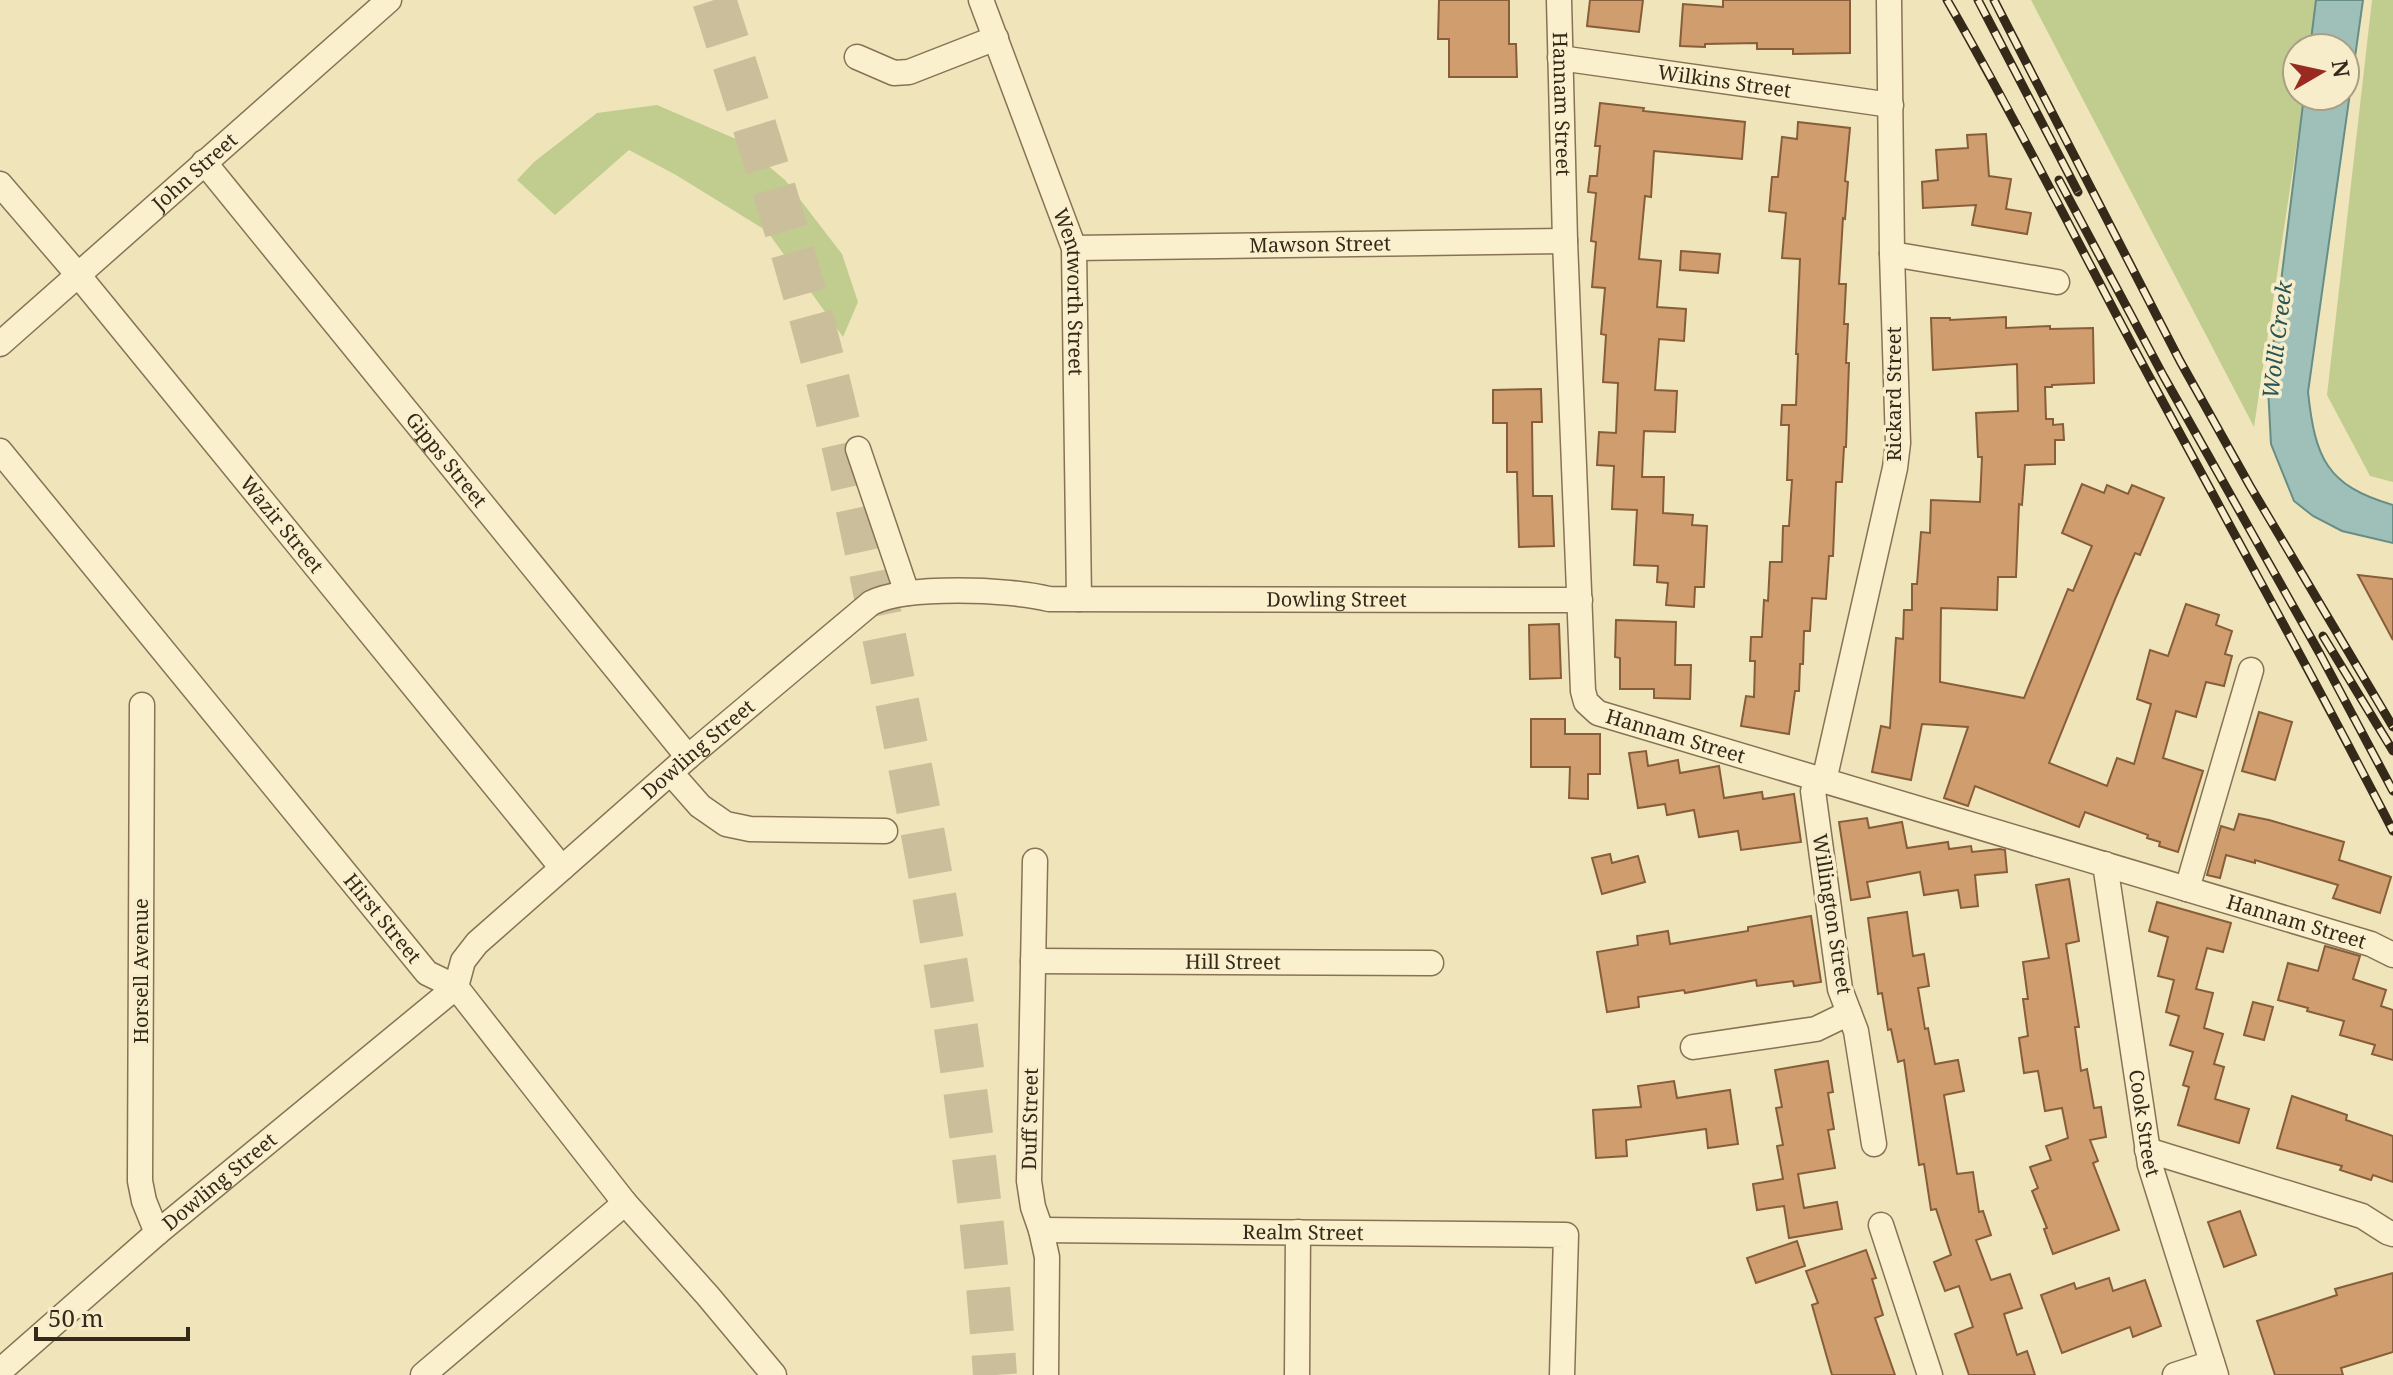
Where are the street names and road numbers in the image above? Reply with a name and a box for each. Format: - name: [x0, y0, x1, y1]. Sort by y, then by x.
- street label: Hannam Street: [1547, 32, 1577, 176]
- street label: Wilkins Street: [1656, 58, 1793, 104]
- street label: John Street: [145, 126, 243, 217]
- street label: Wentworth Street: [1047, 204, 1090, 376]
- street label: Mawson Street: [1249, 229, 1391, 259]
- street label: Rickard Street: [1880, 327, 1907, 462]
- street label: Gipps Street: [400, 406, 494, 513]
- street label: Wazir Street: [234, 470, 330, 578]
- street label: Dowling Street: [1266, 585, 1407, 613]
- street label: Dowling Street: [636, 693, 760, 805]
- street label: Hannam Street: [1603, 702, 1749, 769]
- street label: Willington Street: [1806, 832, 1859, 996]
- street label: Hirst Street: [338, 868, 428, 969]
- street label: Hannam Street: [2224, 888, 2369, 955]
- street label: Horsell Avenue: [127, 898, 154, 1044]
- street label: Hill Street: [1185, 948, 1281, 975]
- street label: Duff Street: [1015, 1068, 1044, 1170]
- street label: Cook Street: [2123, 1068, 2167, 1180]
- street label: Dowling Street: [156, 1126, 282, 1236]
- street label: Realm Street: [1242, 1218, 1364, 1246]

